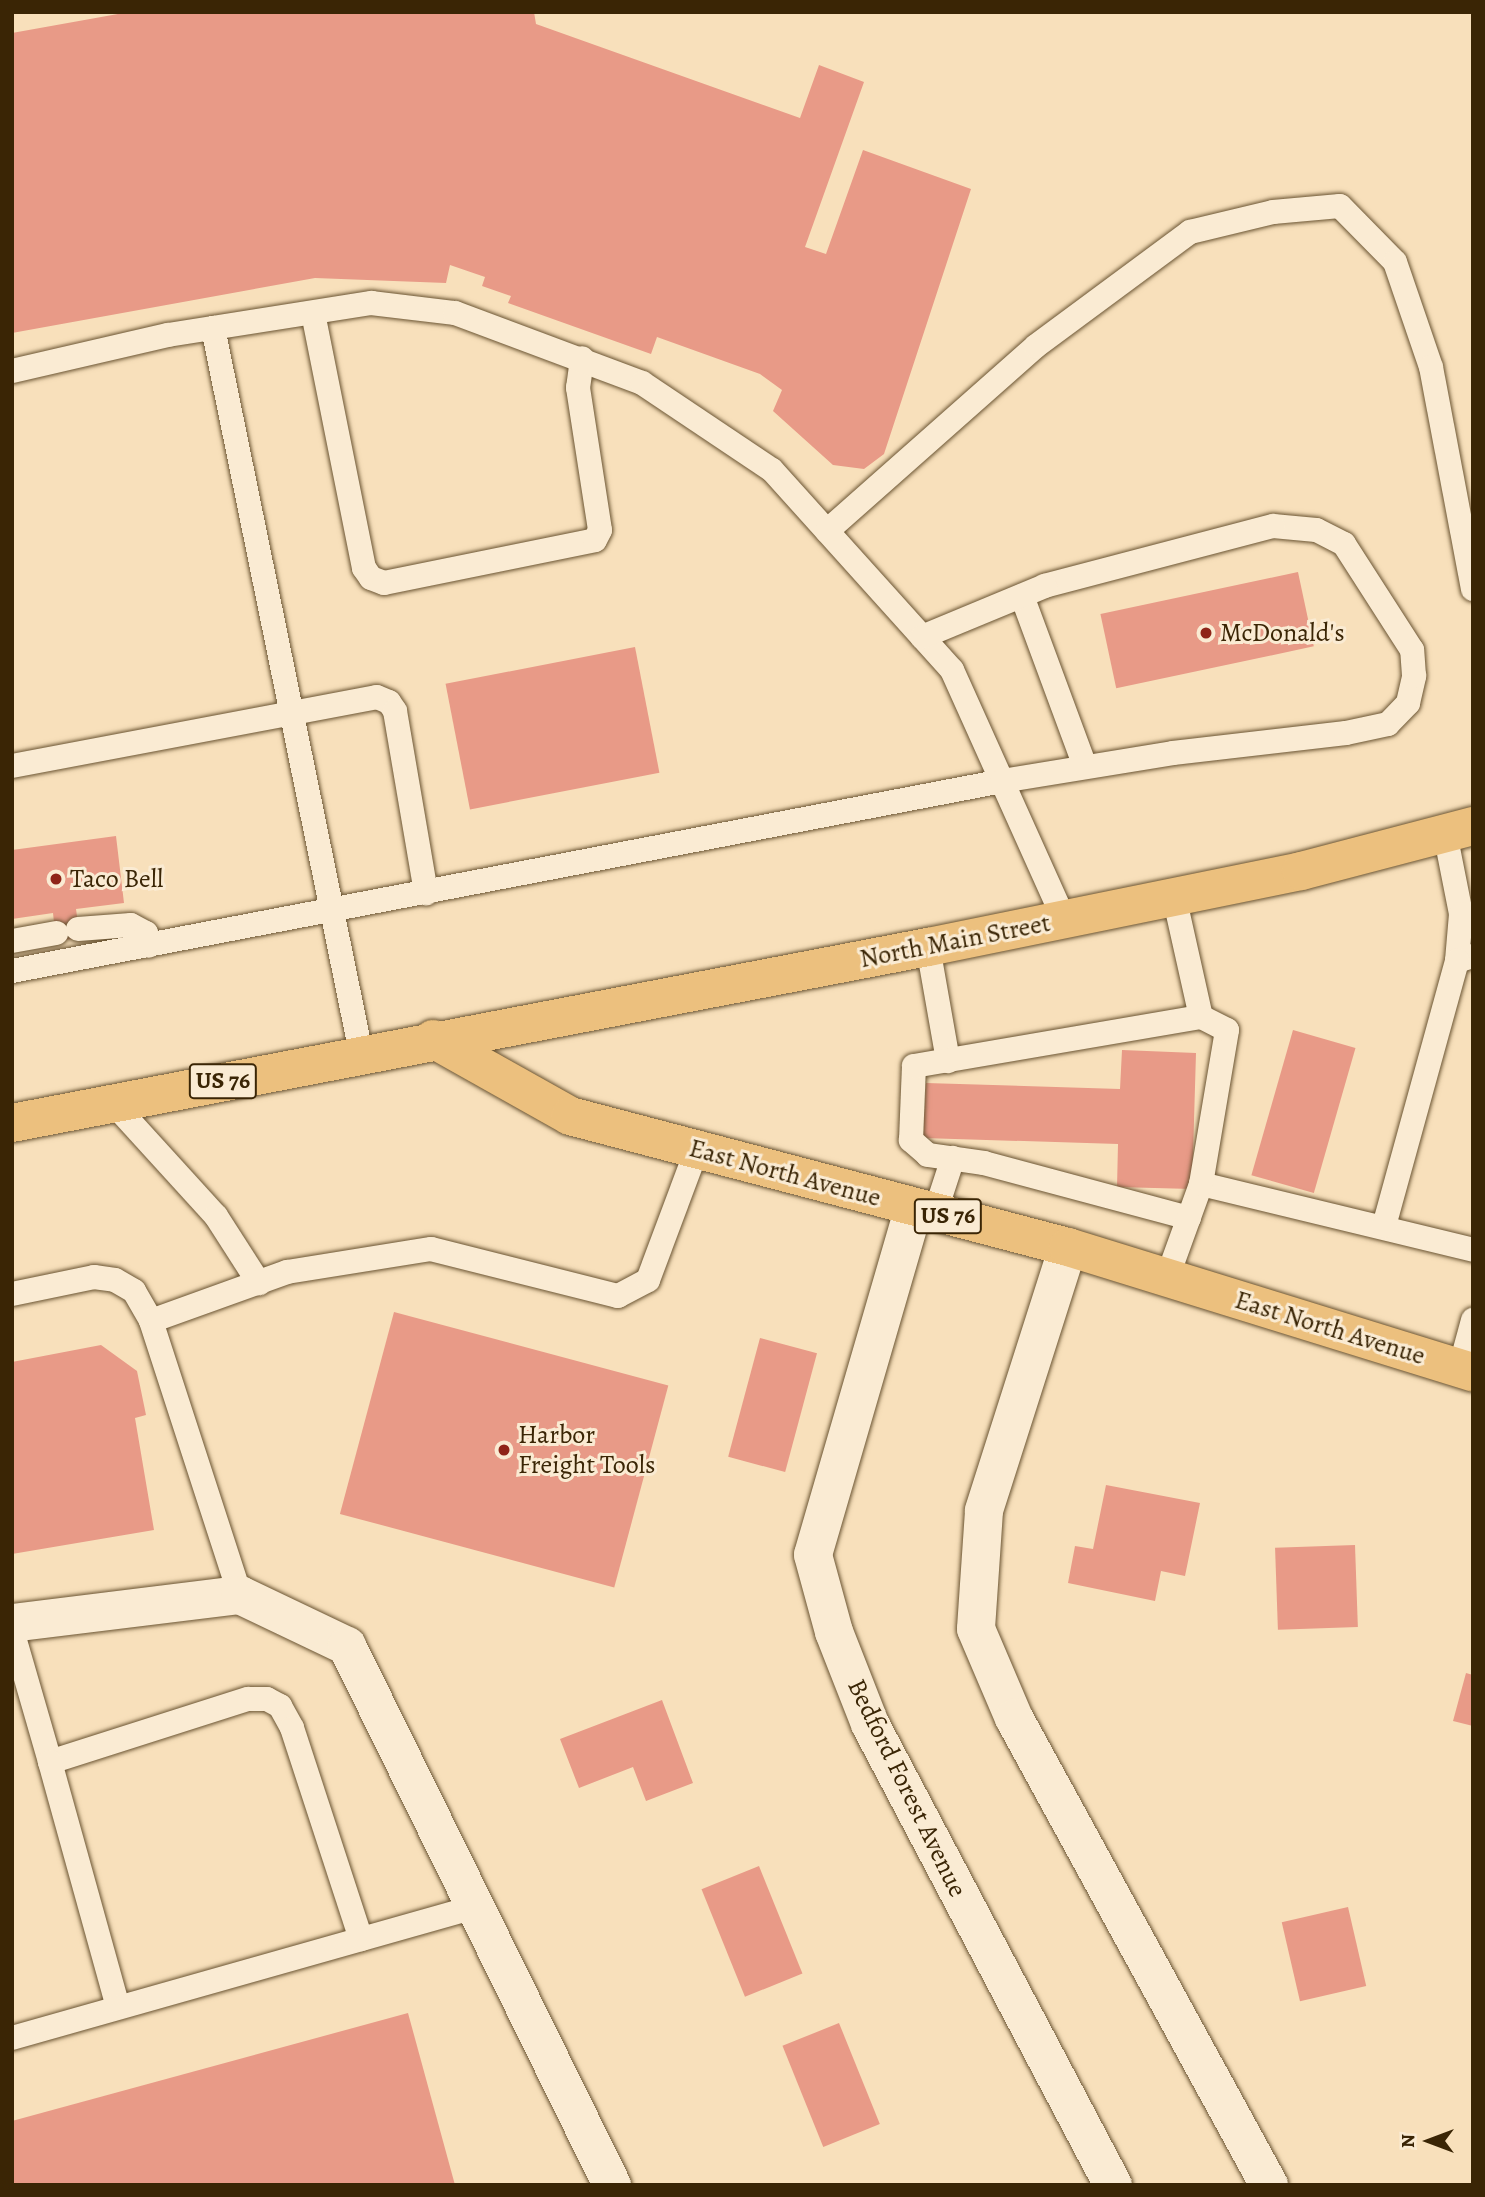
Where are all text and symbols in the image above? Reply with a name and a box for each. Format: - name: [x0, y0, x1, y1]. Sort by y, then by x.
- place label: McDonald's: [1220, 617, 1345, 649]
- marker: McDonald's: [1198, 625, 1214, 641]
- place label: Taco Bell: [70, 863, 163, 895]
- marker: Taco Bell: [48, 871, 64, 887]
- street label: North Main Street: [857, 907, 1053, 975]
- road number: US 76: [188, 1060, 258, 1101]
- street label: East North Avenue: [686, 1132, 884, 1214]
- road number: US 76: [913, 1196, 983, 1236]
- street label: East North Avenue: [1231, 1284, 1429, 1372]
- place label: Harbor Freight Tools: [518, 1419, 655, 1480]
- marker: Harbor Freight Tools: [496, 1442, 512, 1458]
- street label: Bedford Forest Avenue: [841, 1674, 973, 1902]
- north arrow: [1394, 2106, 1464, 2176]
- text: N: [1395, 2134, 1421, 2148]

